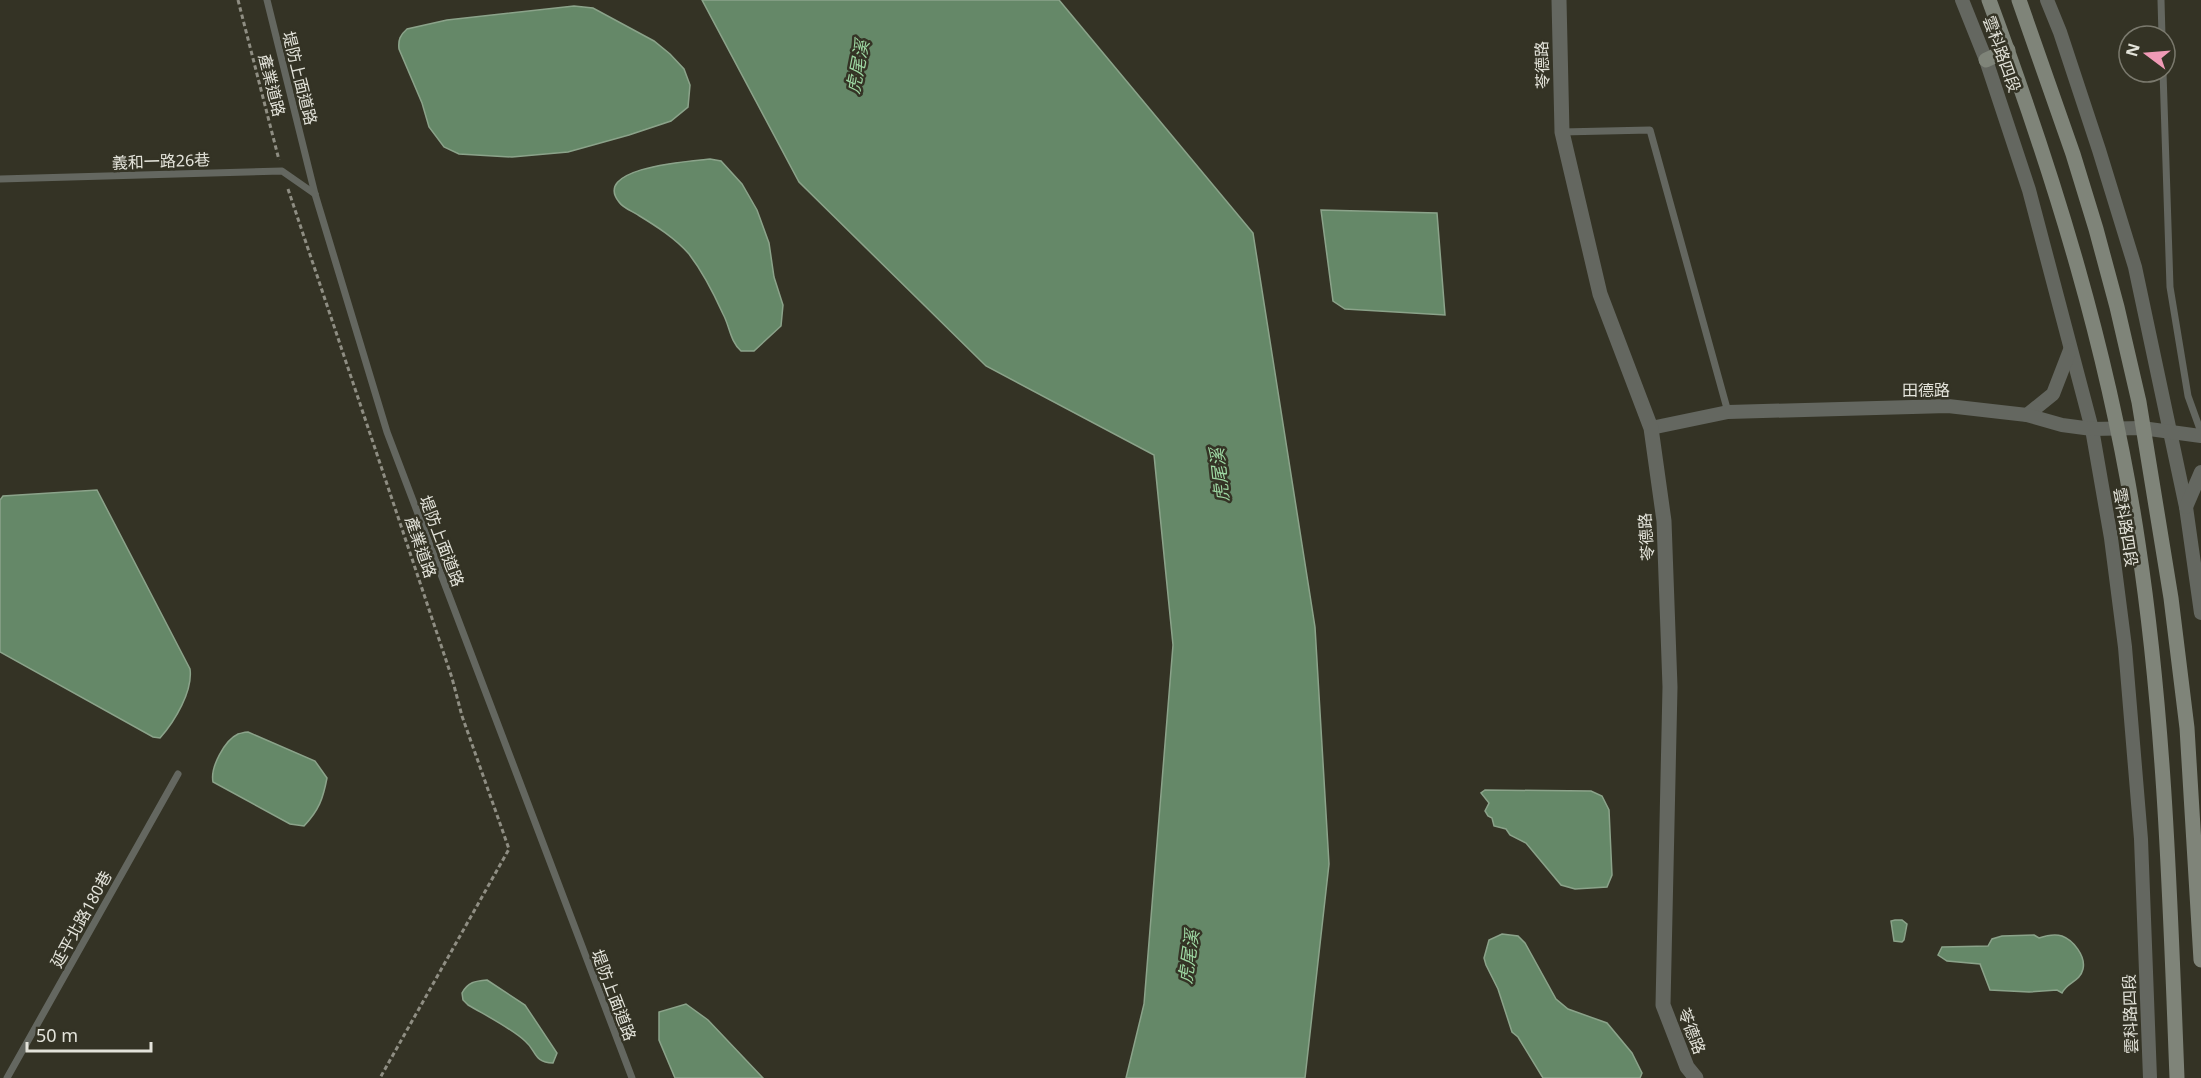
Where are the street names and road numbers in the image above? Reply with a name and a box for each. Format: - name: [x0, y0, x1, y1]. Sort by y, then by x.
- street label: 雲科路四段: [1978, 13, 2026, 95]
- street label: 堤防上面道路: [278, 29, 322, 127]
- street label: 苓德路: [1530, 41, 1554, 89]
- street label: 產業道路: [254, 51, 290, 119]
- street label: 義和一路26巷: [111, 148, 211, 174]
- street label: 田德路: [1902, 379, 1950, 401]
- street label: 雲科路四段: [2109, 486, 2143, 568]
- street label: 堤防上面道路: [415, 492, 469, 590]
- street label: 苓德路: [1633, 512, 1659, 562]
- street label: 產業道路: [400, 513, 442, 581]
- street label: 延平北路180巷: [45, 867, 117, 971]
- street label: 堤防上面道路: [587, 946, 641, 1044]
- street label: 雲科路四段: [2118, 974, 2142, 1054]
- street label: 苓德路: [1673, 1005, 1711, 1057]

